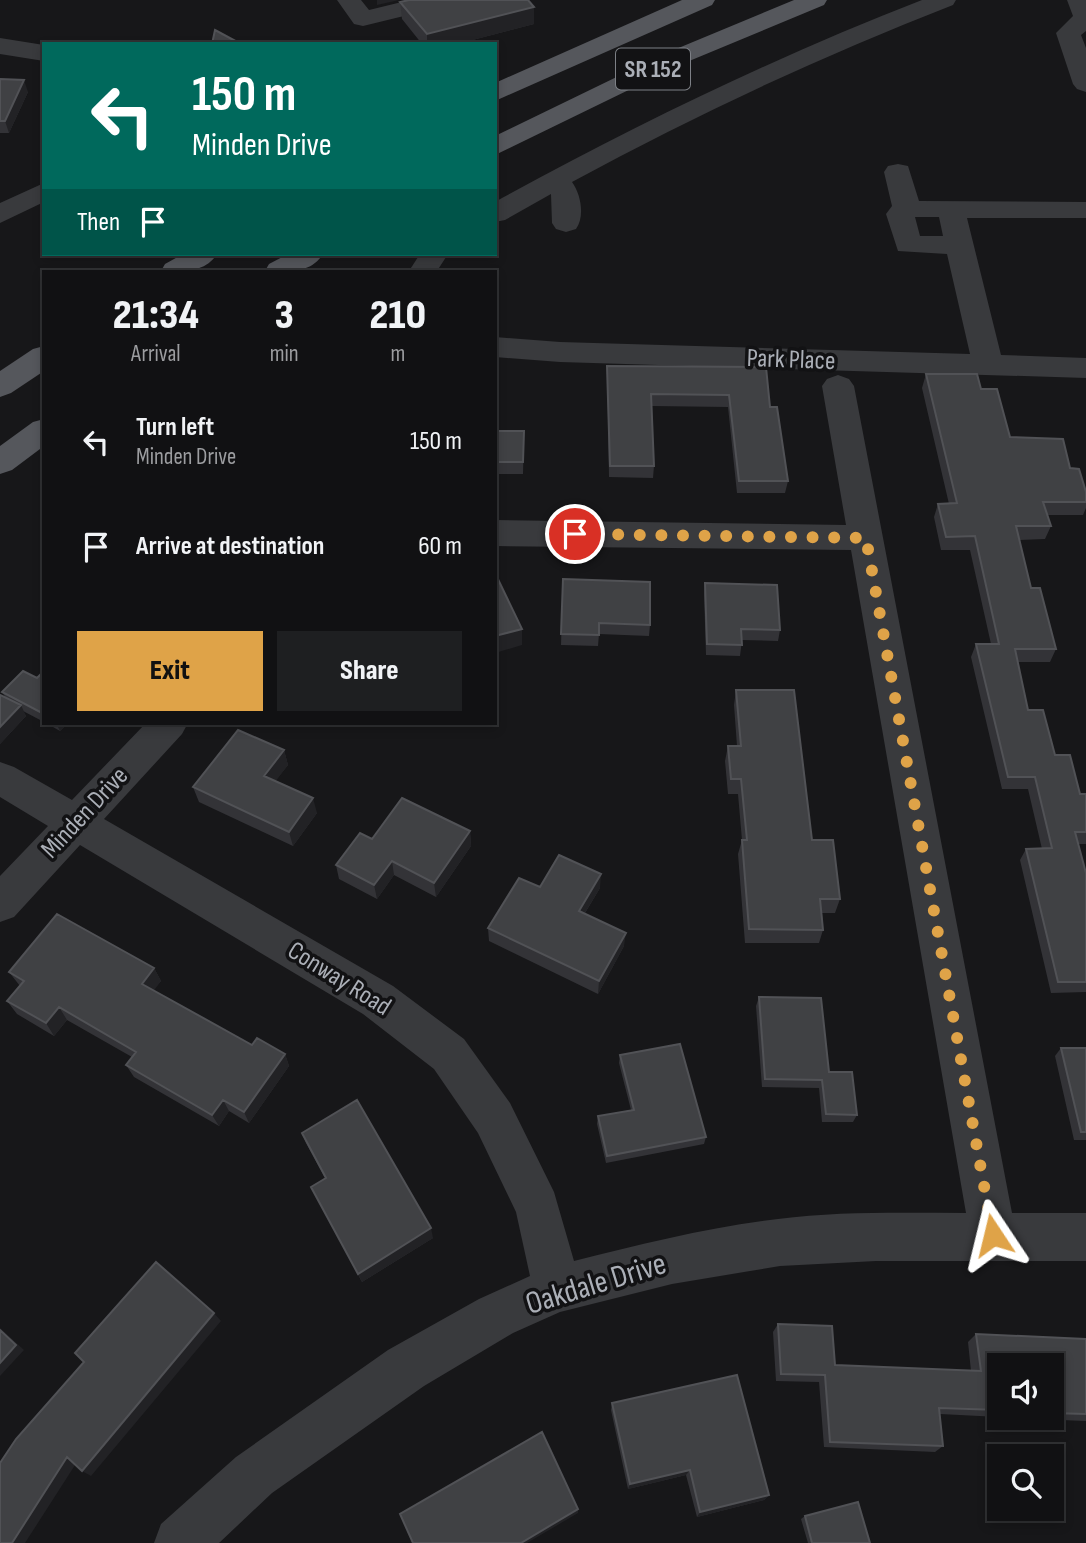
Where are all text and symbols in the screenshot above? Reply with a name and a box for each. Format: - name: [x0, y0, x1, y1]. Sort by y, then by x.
- road number: SR 152: [616, 48, 690, 90]
- text: 150 m: [192, 66, 296, 125]
- icon: left: [77, 70, 168, 161]
- text: Minden Drive: [192, 126, 332, 165]
- icon: arrive: [134, 203, 172, 241]
- text: Then: [77, 207, 120, 238]
- text: 21:34: [113, 290, 199, 341]
- text: 3: [274, 290, 294, 341]
- text: 210: [369, 290, 426, 341]
- text: Arrival: [131, 340, 181, 368]
- text: min: [270, 340, 299, 368]
- text: m: [390, 340, 405, 368]
- street label: Park Place: [746, 343, 836, 377]
- text: Turn left: [136, 412, 214, 443]
- icon: left: [77, 423, 115, 461]
- text: 150 m: [410, 426, 462, 457]
- text: Minden Drive: [136, 443, 236, 471]
- pin: [545, 504, 605, 564]
- icon: arrive: [556, 515, 594, 553]
- icon: arrive: [77, 528, 115, 566]
- text: Arrive at destination: [136, 531, 324, 562]
- text: 60 m: [418, 531, 462, 562]
- button: Exit: [77, 631, 263, 711]
- button: Share: [277, 631, 462, 711]
- street label: Minden Drive: [35, 761, 135, 865]
- street label: Conway Road: [282, 935, 396, 1023]
- position arrow: [956, 1198, 1030, 1272]
- street label: Oakdale Drive: [521, 1244, 671, 1324]
- map controls: [987, 1353, 1064, 1521]
- button: sound: [987, 1353, 1064, 1430]
- button: search: [987, 1444, 1064, 1521]

